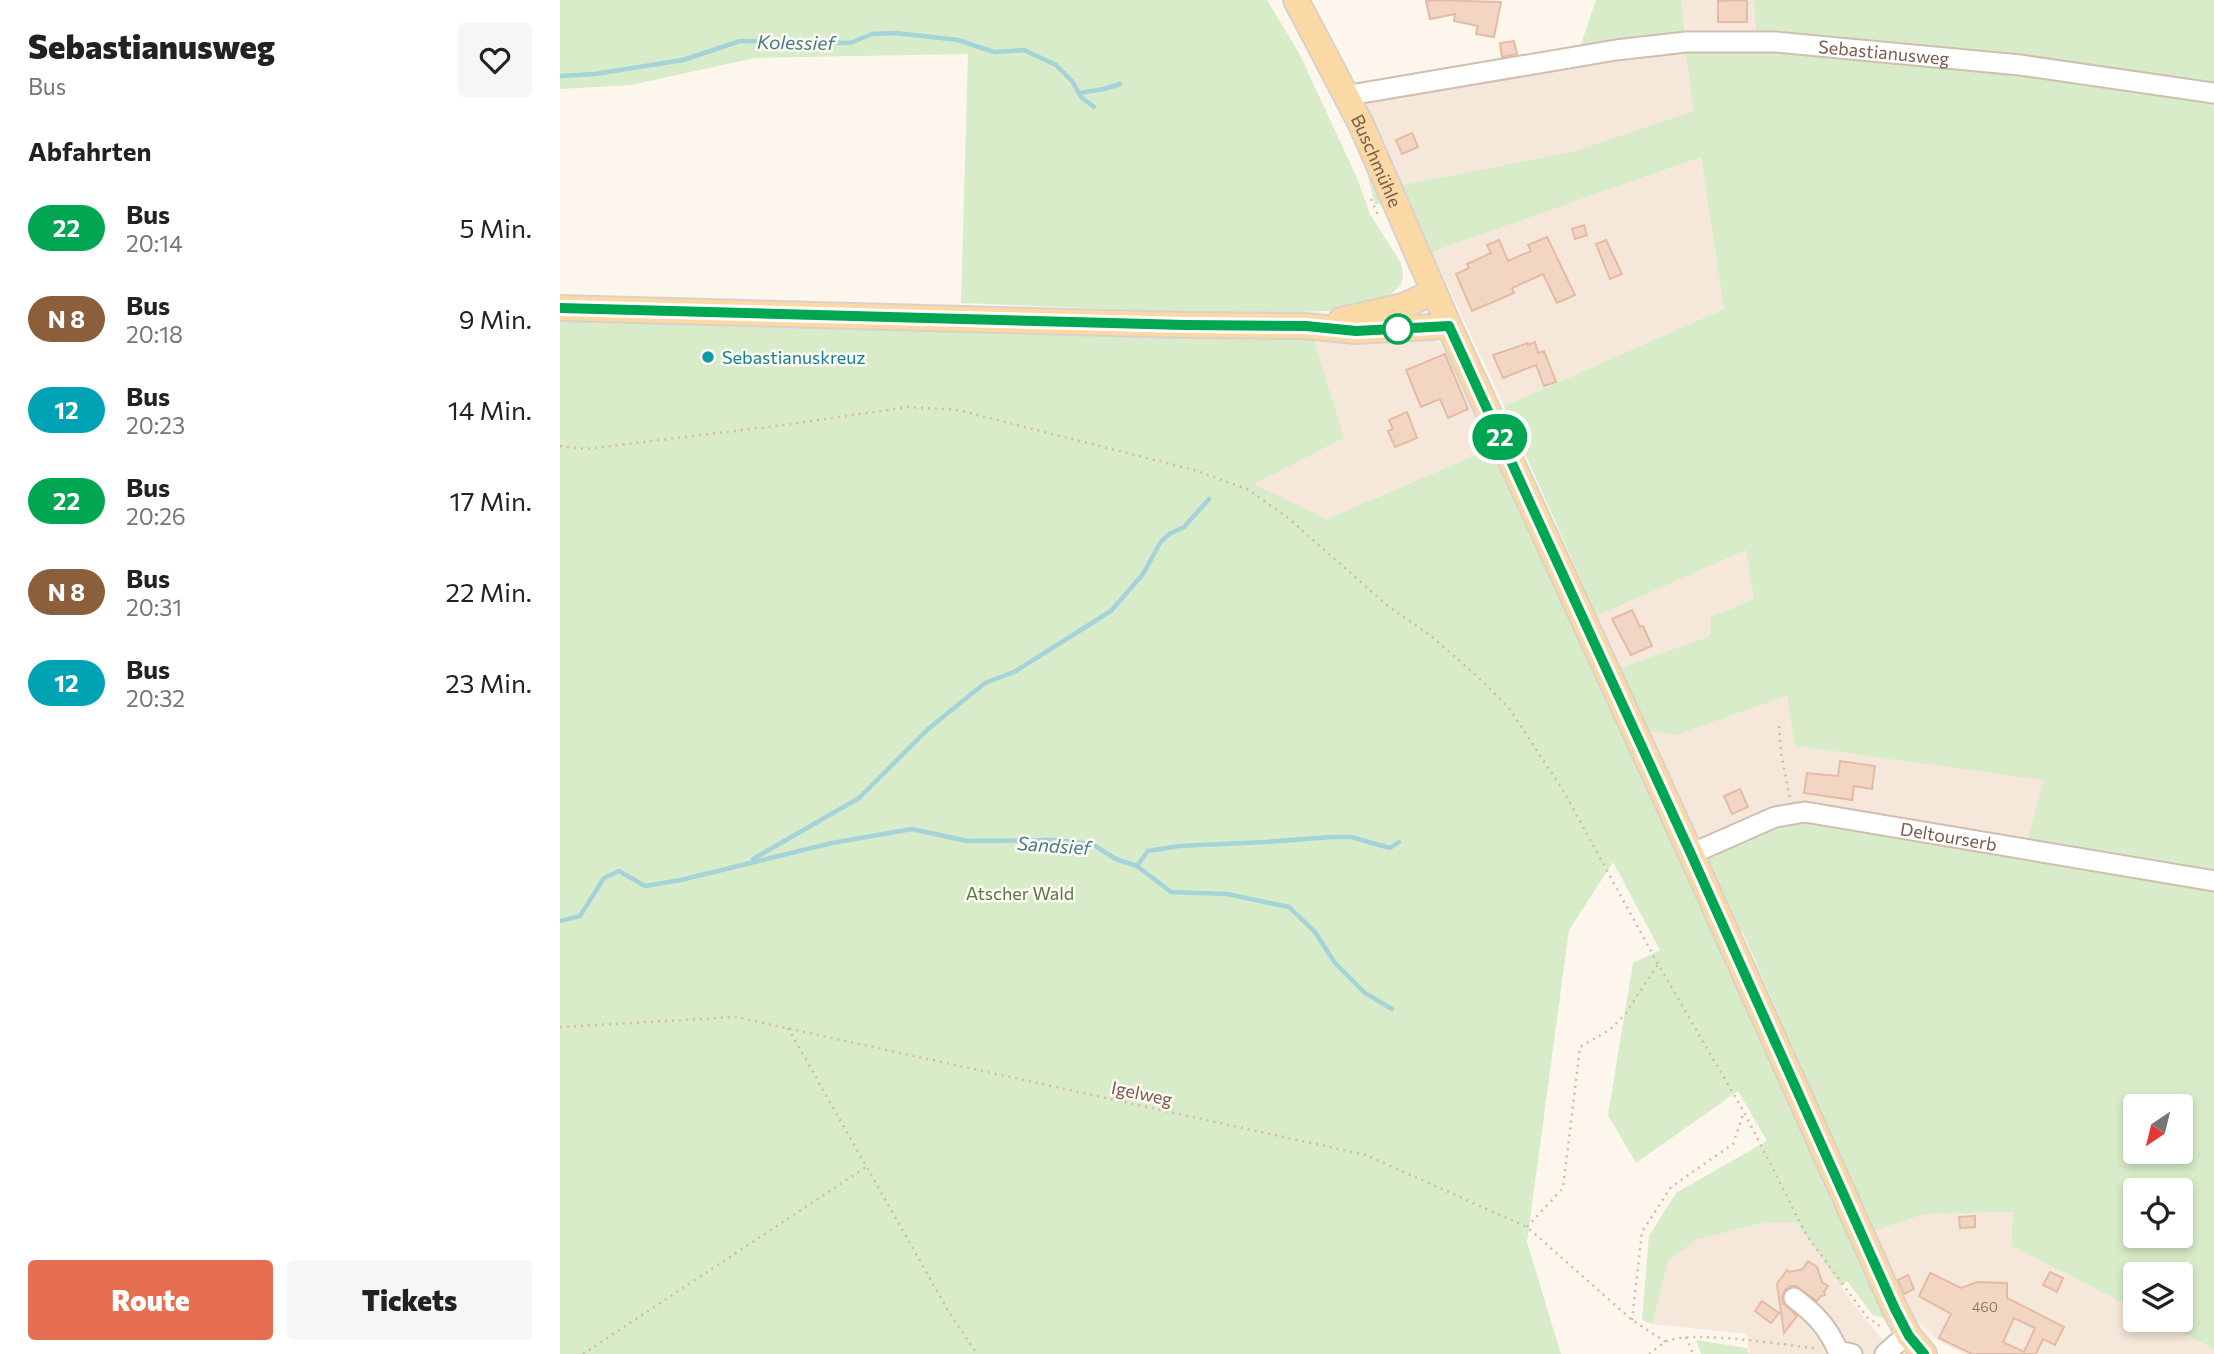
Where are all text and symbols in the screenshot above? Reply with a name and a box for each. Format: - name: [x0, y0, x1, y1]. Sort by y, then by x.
- button: heart: [458, 23, 532, 97]
- text: Sebastianusweg: [28, 25, 275, 66]
- water label: Kolessief: [757, 30, 837, 54]
- street label: Sebastianusweg: [1817, 35, 1951, 69]
- text: Bus: [28, 72, 66, 100]
- street label: Buschmühle: [1347, 110, 1407, 211]
- text: Abfahrten: [28, 135, 151, 166]
- text: Bus: [126, 198, 170, 229]
- text: 5 Min.: [459, 212, 532, 243]
- text: 22: [53, 213, 80, 242]
- text: 20:14: [126, 229, 183, 257]
- text: Bus: [126, 289, 170, 320]
- text: 9 Min.: [459, 303, 532, 334]
- text: N 8: [48, 304, 85, 333]
- unlabelled marker: [1383, 314, 1413, 344]
- text: 20:18: [126, 320, 183, 348]
- place label: Sebastianuskreuz: [722, 346, 865, 368]
- marker: Sebastianuskreuz: [700, 349, 716, 365]
- text: Bus: [126, 380, 170, 411]
- text: 14 Min.: [448, 394, 532, 425]
- text: 12: [54, 395, 79, 424]
- text: 20:23: [126, 411, 185, 439]
- line badge: 22: [1468, 414, 1532, 460]
- text: 22: [1486, 422, 1514, 451]
- text: Bus: [126, 471, 170, 502]
- text: 17 Min.: [450, 485, 532, 516]
- text: 22: [53, 486, 80, 515]
- text: 20:26: [126, 502, 186, 530]
- text: Bus: [126, 562, 170, 593]
- text: 22 Min.: [446, 576, 532, 607]
- text: N 8: [48, 577, 85, 606]
- text: 20:31: [126, 593, 182, 621]
- text: Bus: [126, 653, 170, 684]
- text: 23 Min.: [445, 667, 532, 698]
- text: 12: [54, 668, 79, 697]
- text: 20:32: [126, 684, 185, 712]
- street label: Deltourserb: [1899, 817, 1999, 855]
- water label: Sandsief: [1016, 831, 1094, 859]
- park label: Atscher Wald: [966, 882, 1074, 904]
- street label: Igelweg: [1109, 1076, 1175, 1110]
- north arrow: [2123, 1094, 2193, 1164]
- map controls: [2123, 1094, 2193, 1332]
- button: locate: [2123, 1178, 2193, 1248]
- button: Route: [28, 1260, 273, 1340]
- button: Tickets: [287, 1260, 532, 1340]
- button: layers: [2123, 1262, 2193, 1332]
- house number: 460: [1972, 1298, 1998, 1315]

